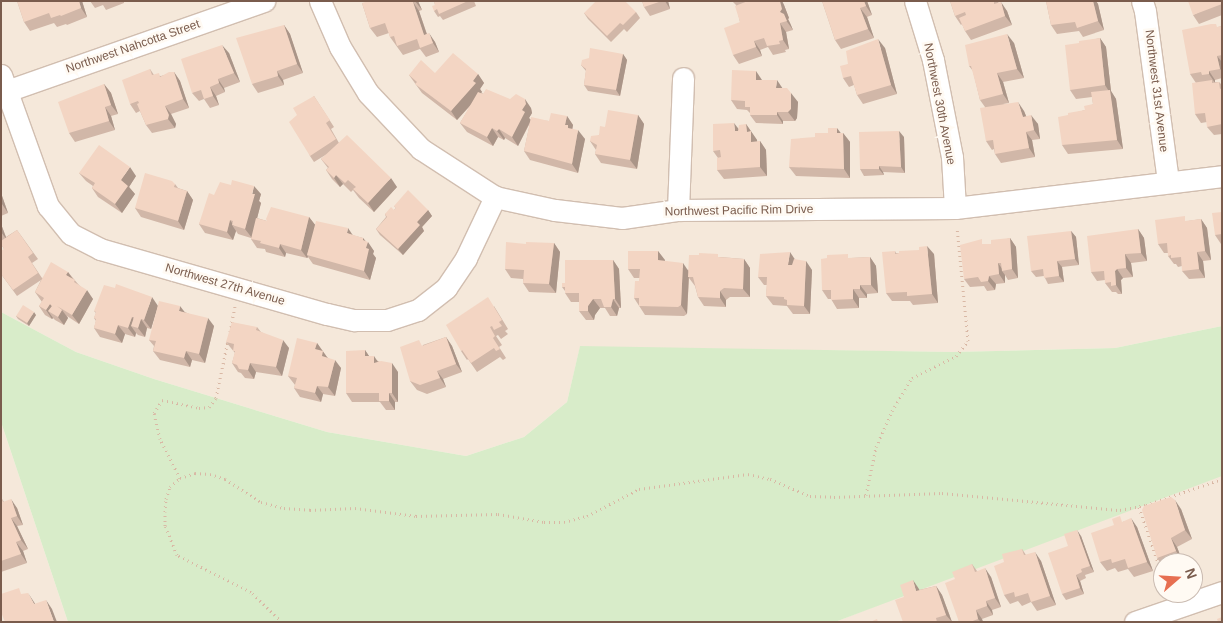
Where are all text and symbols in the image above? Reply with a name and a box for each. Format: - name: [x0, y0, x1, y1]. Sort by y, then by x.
- street label: Northwest Nahcotta Street: [64, 17, 202, 77]
- street label: Northwest 31st Avenue: [1141, 29, 1171, 153]
- street label: Northwest 30th Avenue: [920, 42, 958, 166]
- street label: Northwest Pacific Rim Drive: [665, 203, 813, 219]
- street label: Northwest 27th Avenue: [163, 261, 287, 309]
- north arrow: [1153, 553, 1203, 603]
- text: N: [1182, 566, 1200, 581]

